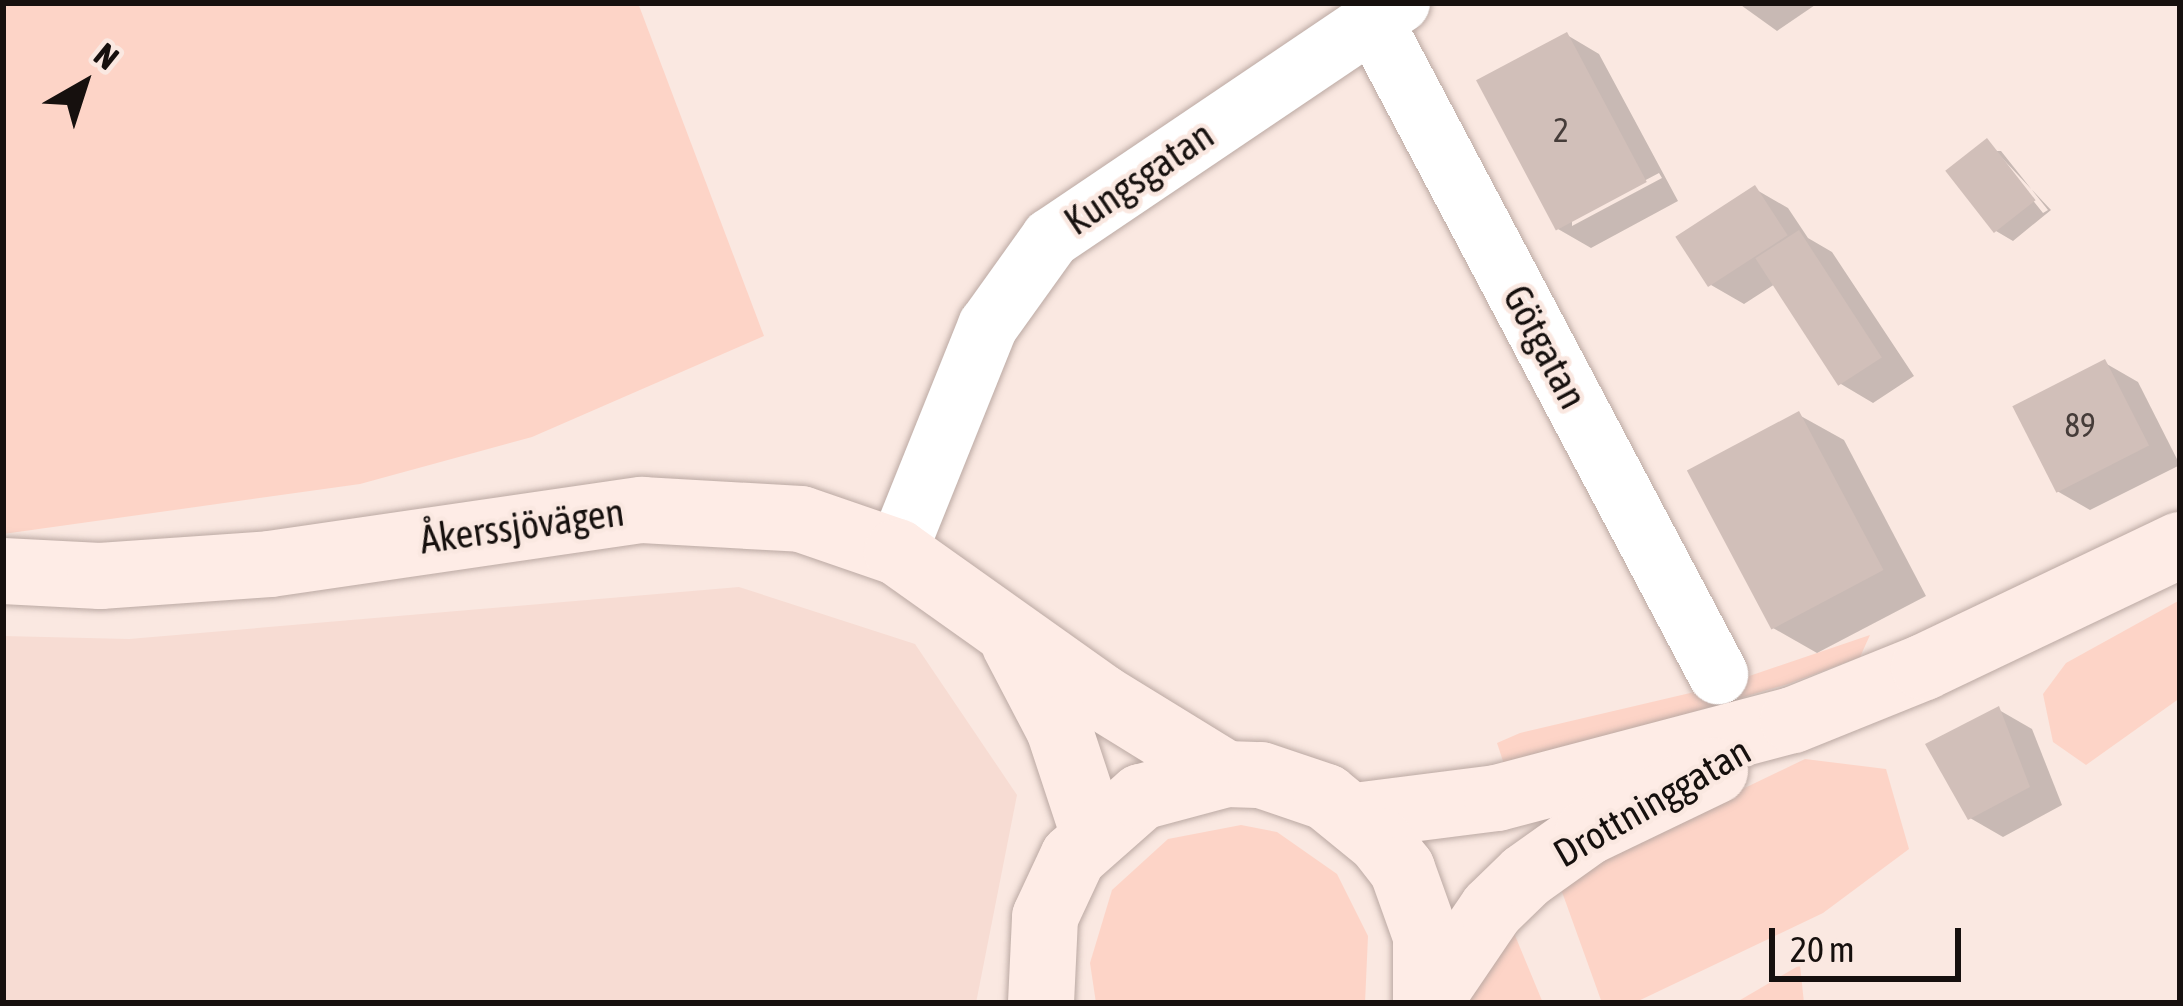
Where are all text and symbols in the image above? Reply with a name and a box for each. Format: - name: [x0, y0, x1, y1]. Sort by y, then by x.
- north arrow: [24, 24, 144, 144]
- text: N: [87, 35, 126, 77]
- street label: Kungsgatan: [1056, 111, 1222, 245]
- house number: 2: [1553, 111, 1569, 151]
- street label: Götgatan: [1493, 277, 1597, 417]
- house number: 89: [2064, 406, 2096, 446]
- street label: Åkerssjövägen: [417, 489, 627, 563]
- street label: Drottninggatan: [1545, 727, 1759, 877]
- scale bar: [1775, 904, 1967, 978]
- text: 20 m: [1790, 928, 1855, 970]

